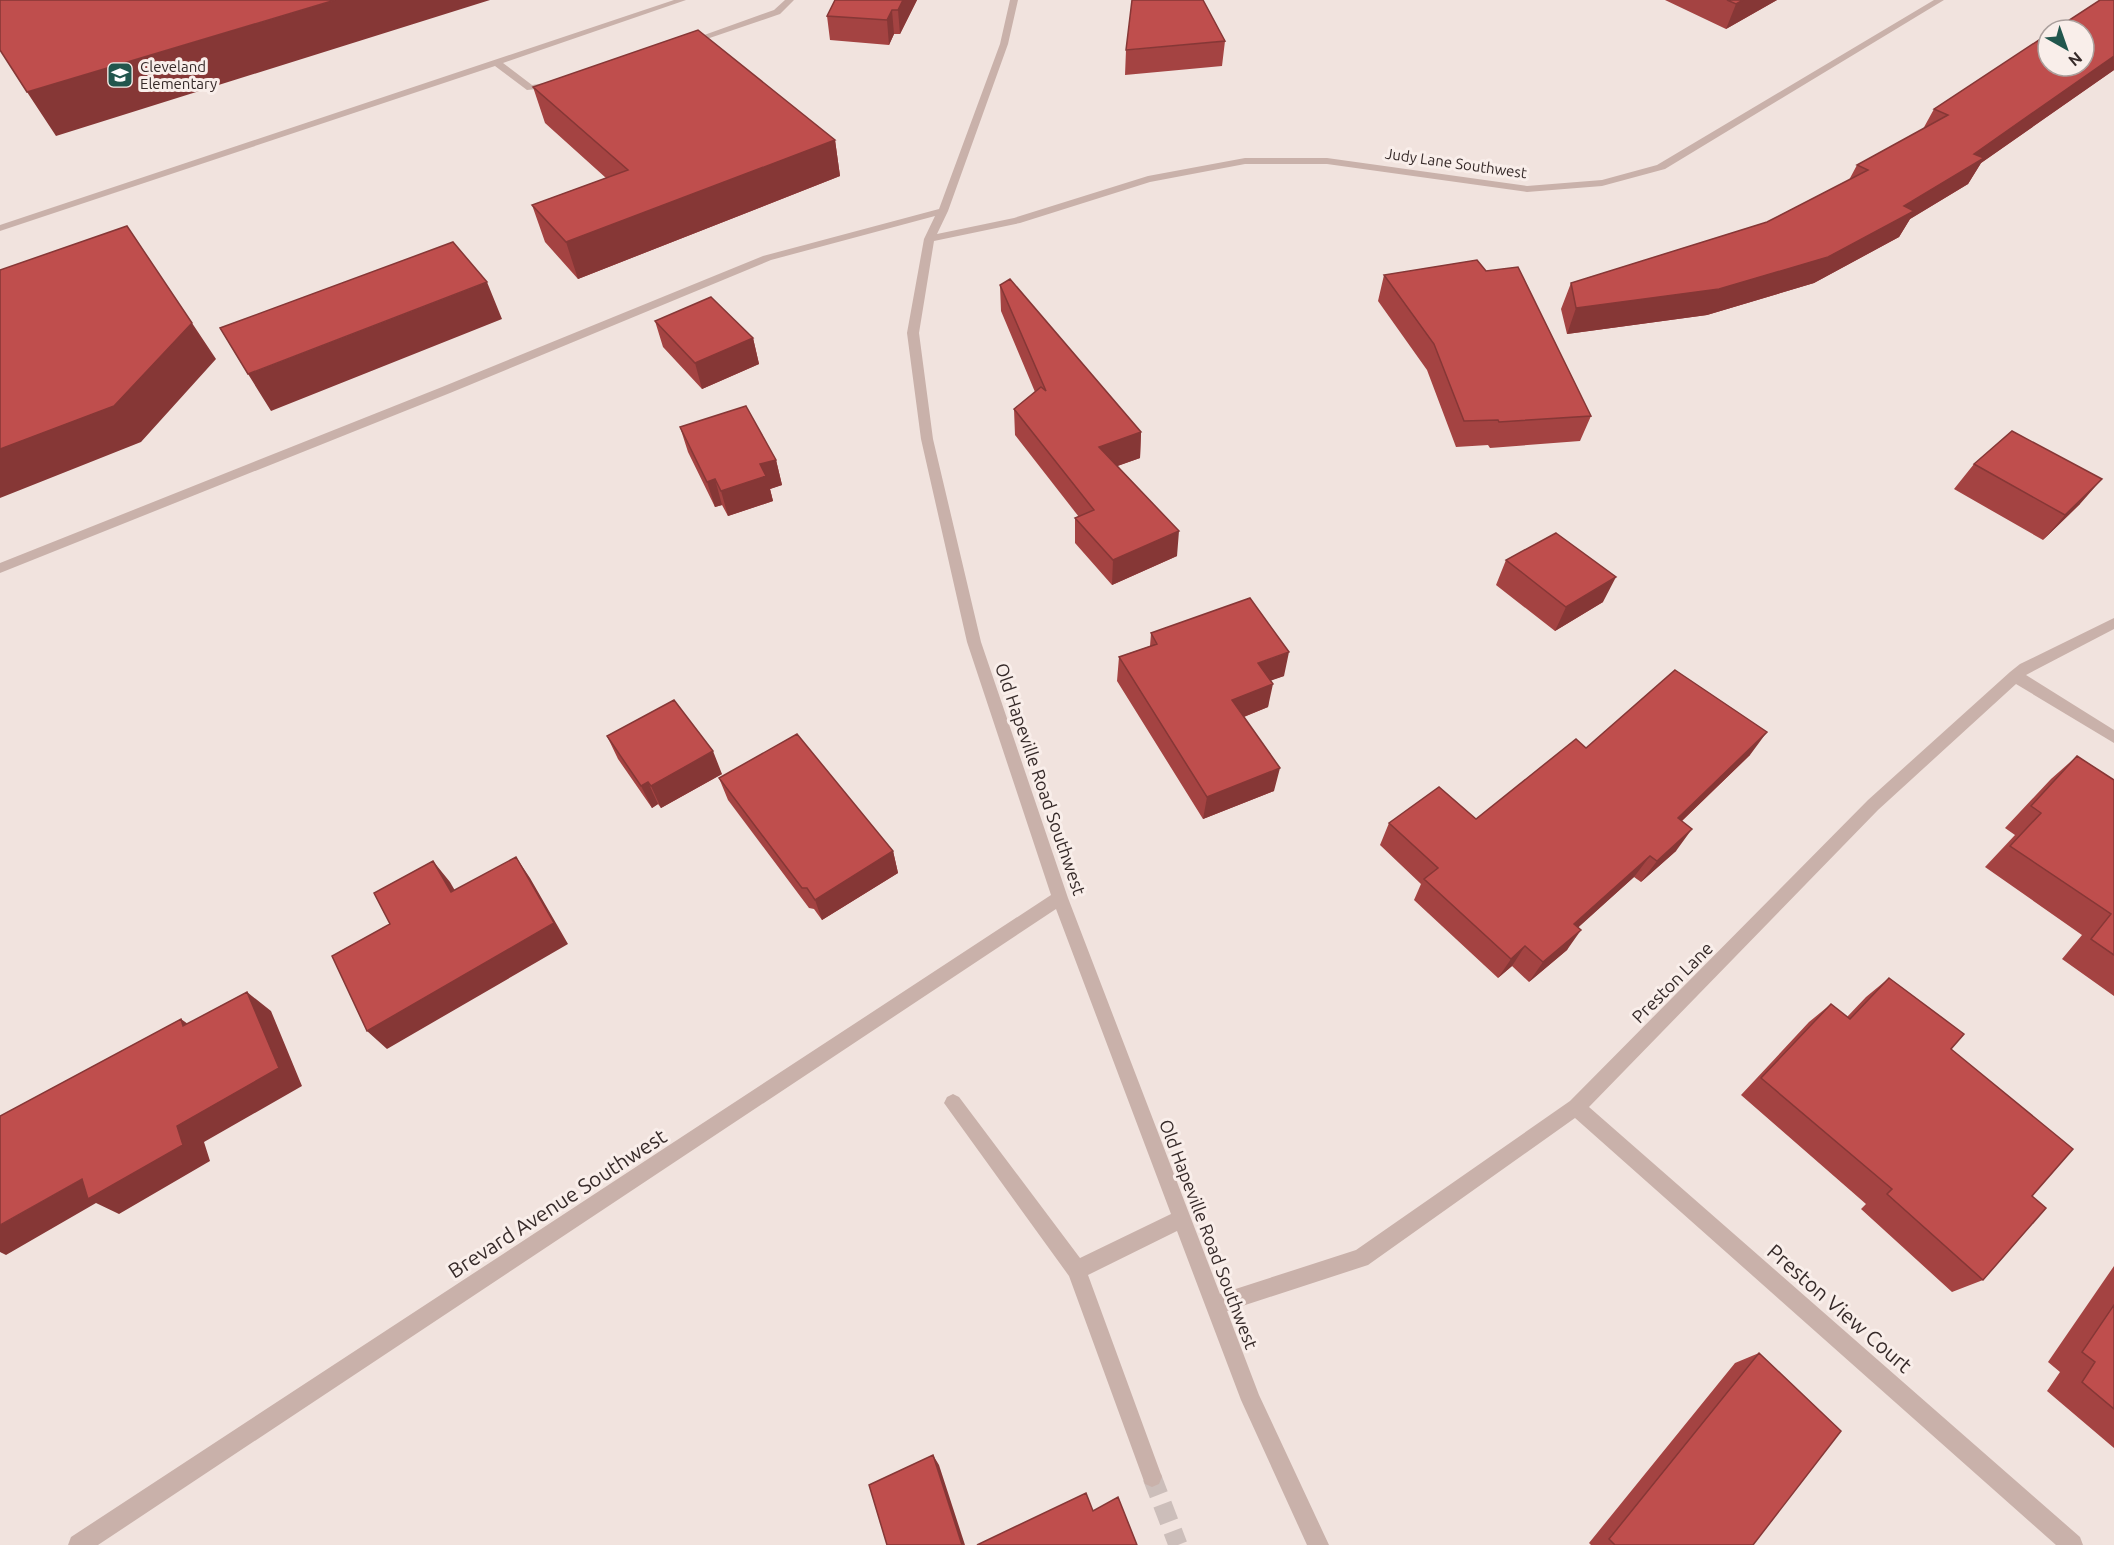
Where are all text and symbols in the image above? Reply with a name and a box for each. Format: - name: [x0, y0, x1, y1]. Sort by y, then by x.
- north arrow: [2036, 18, 2096, 78]
- text: N: [2065, 49, 2086, 70]
- place label: Cleveland Elementary: [140, 58, 217, 92]
- school or university icon: Cleveland Elementary: [105, 60, 135, 90]
- street label: Judy Lane Southwest: [1384, 145, 1528, 181]
- street label: Old Hapeville Road Southwest: [992, 660, 1090, 898]
- street label: Preston Lane: [1627, 937, 1717, 1027]
- street label: Old Hapeville Road Southwest: [1156, 1116, 1262, 1352]
- street label: Brevard Avenue Southwest: [443, 1123, 671, 1283]
- street label: Preston View Court: [1763, 1239, 1917, 1377]

